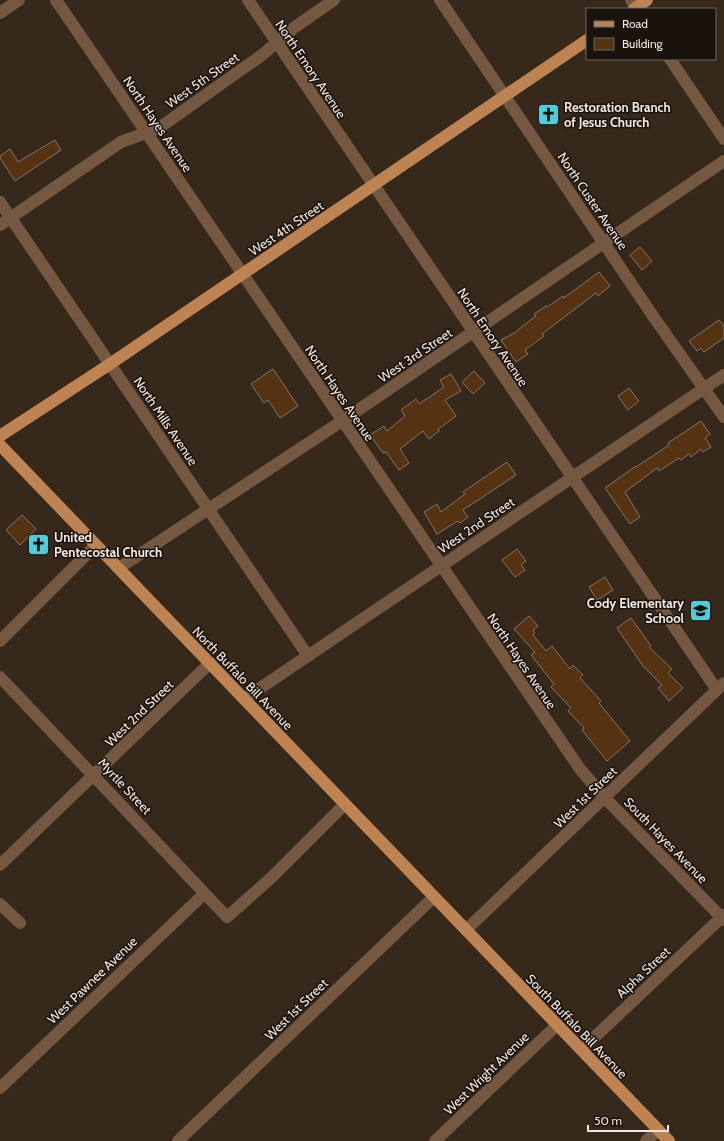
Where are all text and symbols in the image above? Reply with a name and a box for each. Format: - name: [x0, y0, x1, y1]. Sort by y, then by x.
- legend: [586, 8, 716, 60]
- text: Road: [622, 16, 648, 31]
- street label: North Emory Avenue: [272, 17, 350, 121]
- text: Building: [622, 36, 664, 51]
- street label: West 5th Street: [162, 48, 242, 111]
- street label: North Hayes Avenue: [120, 73, 196, 175]
- place label: Restoration Branch of Jesus Church: [564, 99, 671, 130]
- church icon: Restoration Branch of Jesus Church: [535, 101, 561, 127]
- street label: North Custer Avenue: [555, 149, 632, 253]
- street label: West 4th Street: [246, 197, 327, 259]
- street label: North Emory Avenue: [454, 285, 532, 389]
- street label: West 3rd Street: [375, 324, 455, 386]
- street label: North Hayes Avenue: [302, 342, 378, 444]
- street label: North Mills Avenue: [130, 374, 202, 469]
- street label: West 2nd Street: [435, 493, 518, 556]
- place label: United Pentecostal Church: [54, 529, 162, 560]
- church icon: United Pentecostal Church: [26, 531, 52, 557]
- place label: Cody Elementary School: [587, 595, 685, 626]
- school or university icon: Cody Elementary School: [687, 597, 713, 623]
- street label: North Hayes Avenue: [484, 610, 560, 712]
- street label: North Buffalo Bill Avenue: [189, 623, 297, 733]
- street label: West 2nd Street: [102, 676, 177, 750]
- street label: Myrtle Street: [95, 754, 156, 818]
- street label: West 1st Street: [550, 763, 620, 831]
- street label: South Hayes Avenue: [621, 794, 711, 887]
- street label: West Pawnee Avenue: [44, 933, 140, 1027]
- street label: Alpha Street: [613, 943, 674, 1001]
- street label: South Buffalo Bill Avenue: [523, 970, 631, 1082]
- street label: West 1st Street: [261, 975, 331, 1043]
- street label: West Wright Avenue: [440, 1028, 532, 1118]
- scale bar: [588, 1107, 668, 1133]
- text: 50 m: [594, 1113, 622, 1128]

